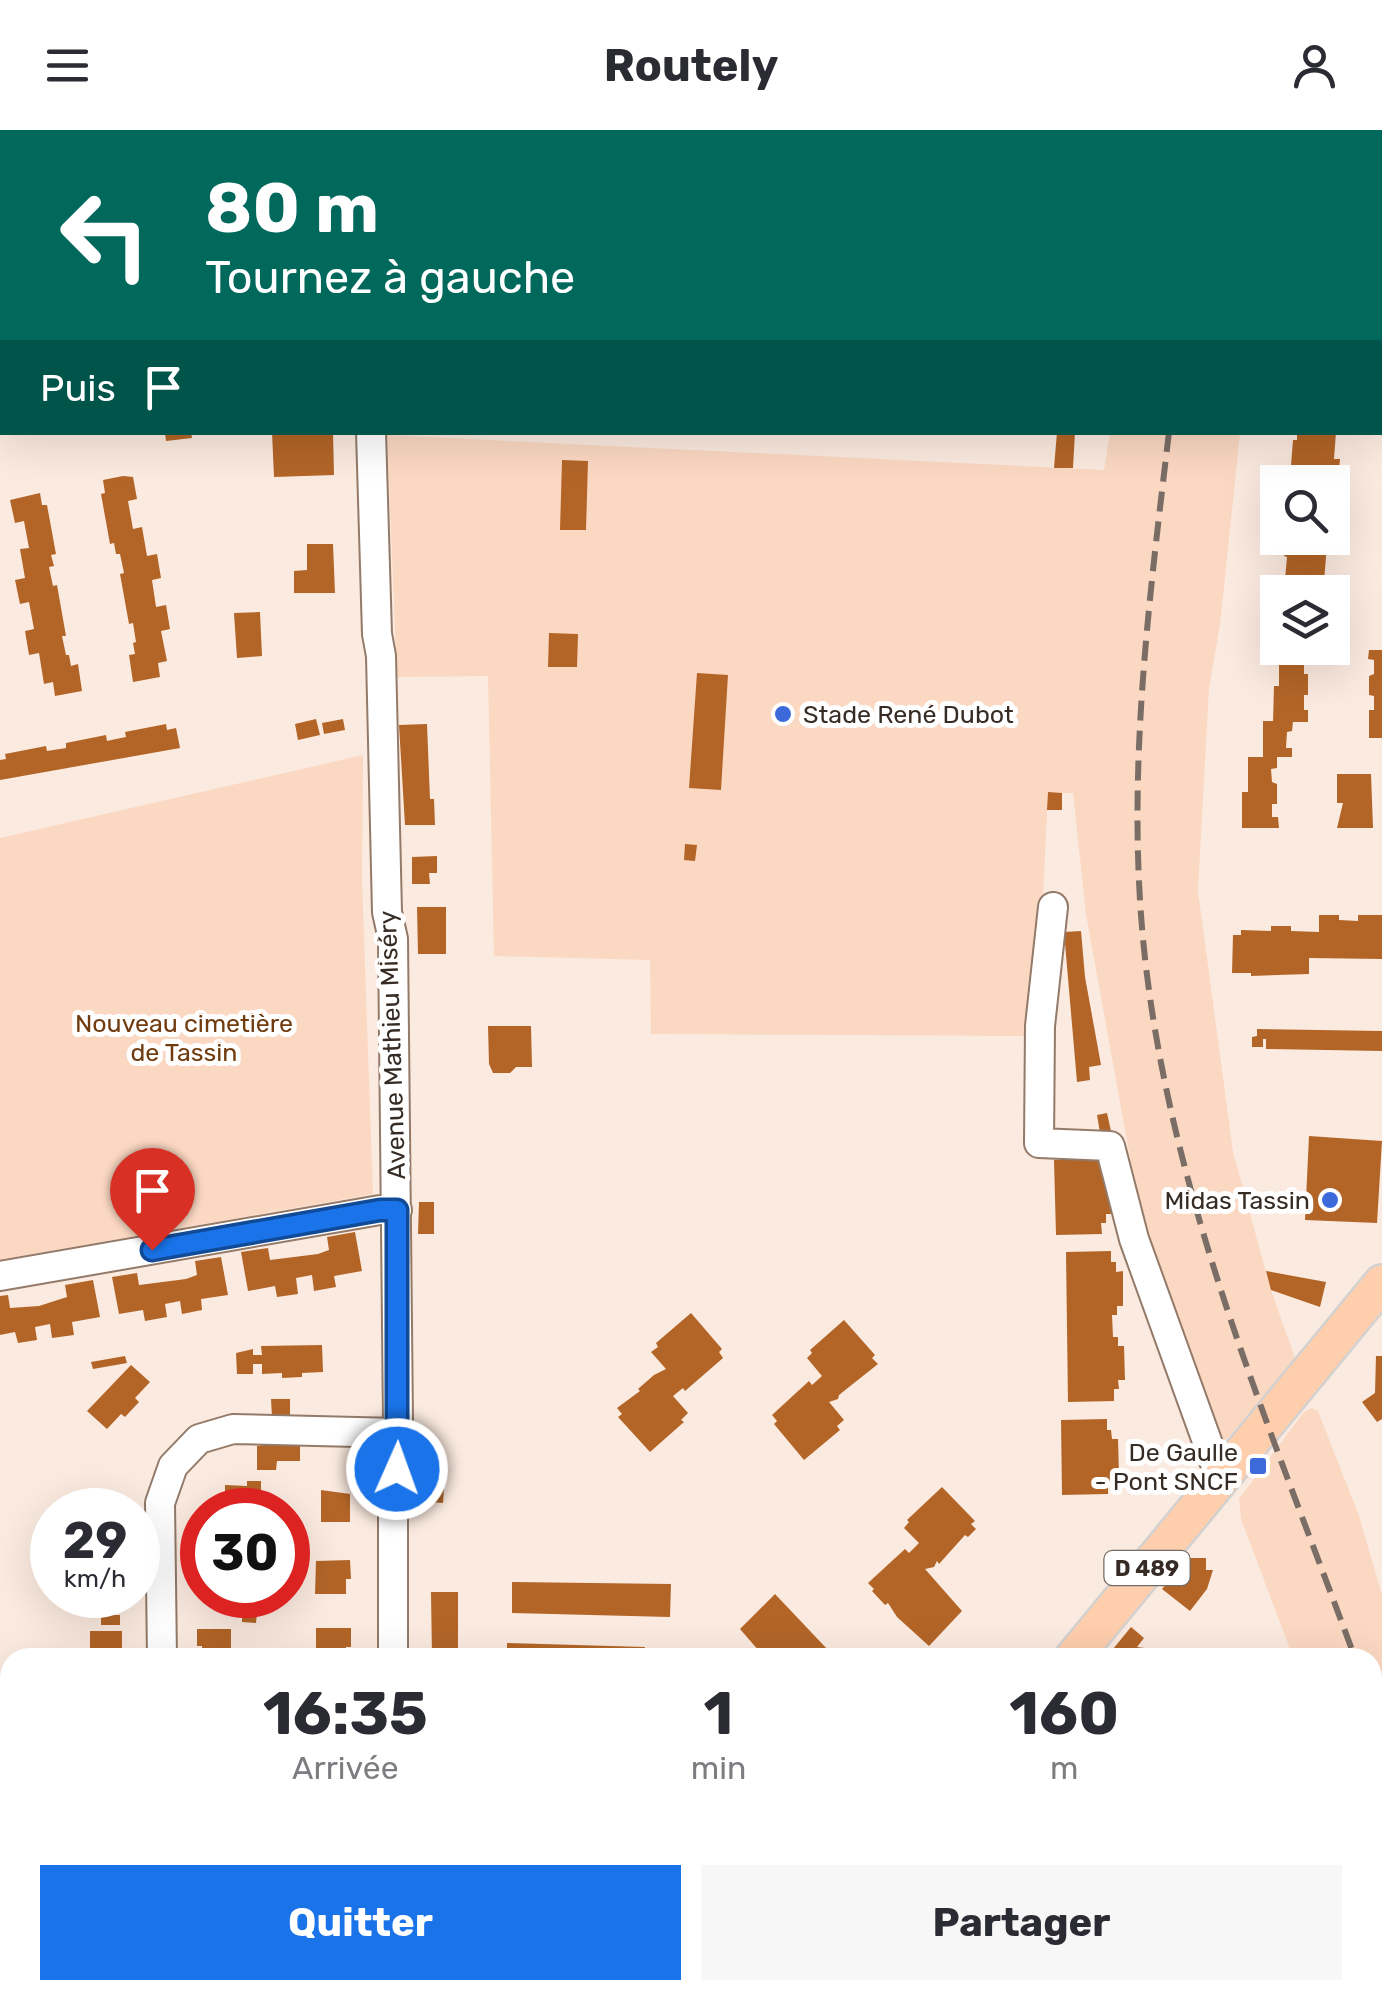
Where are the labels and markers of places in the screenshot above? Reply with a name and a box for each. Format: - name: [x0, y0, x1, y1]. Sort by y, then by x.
- place label: Stade René Dubot: [803, 700, 1014, 729]
- marker: Stade René Dubot: [772, 703, 794, 725]
- pin: [110, 1148, 195, 1251]
- place label: Midas Tassin: [1165, 1186, 1310, 1215]
- marker: Midas Tassin: [1319, 1189, 1341, 1211]
- place label: De Gaulle - Pont SNCF: [1095, 1438, 1238, 1496]
- marker: De Gaulle - Pont SNCF: [1247, 1455, 1269, 1477]

